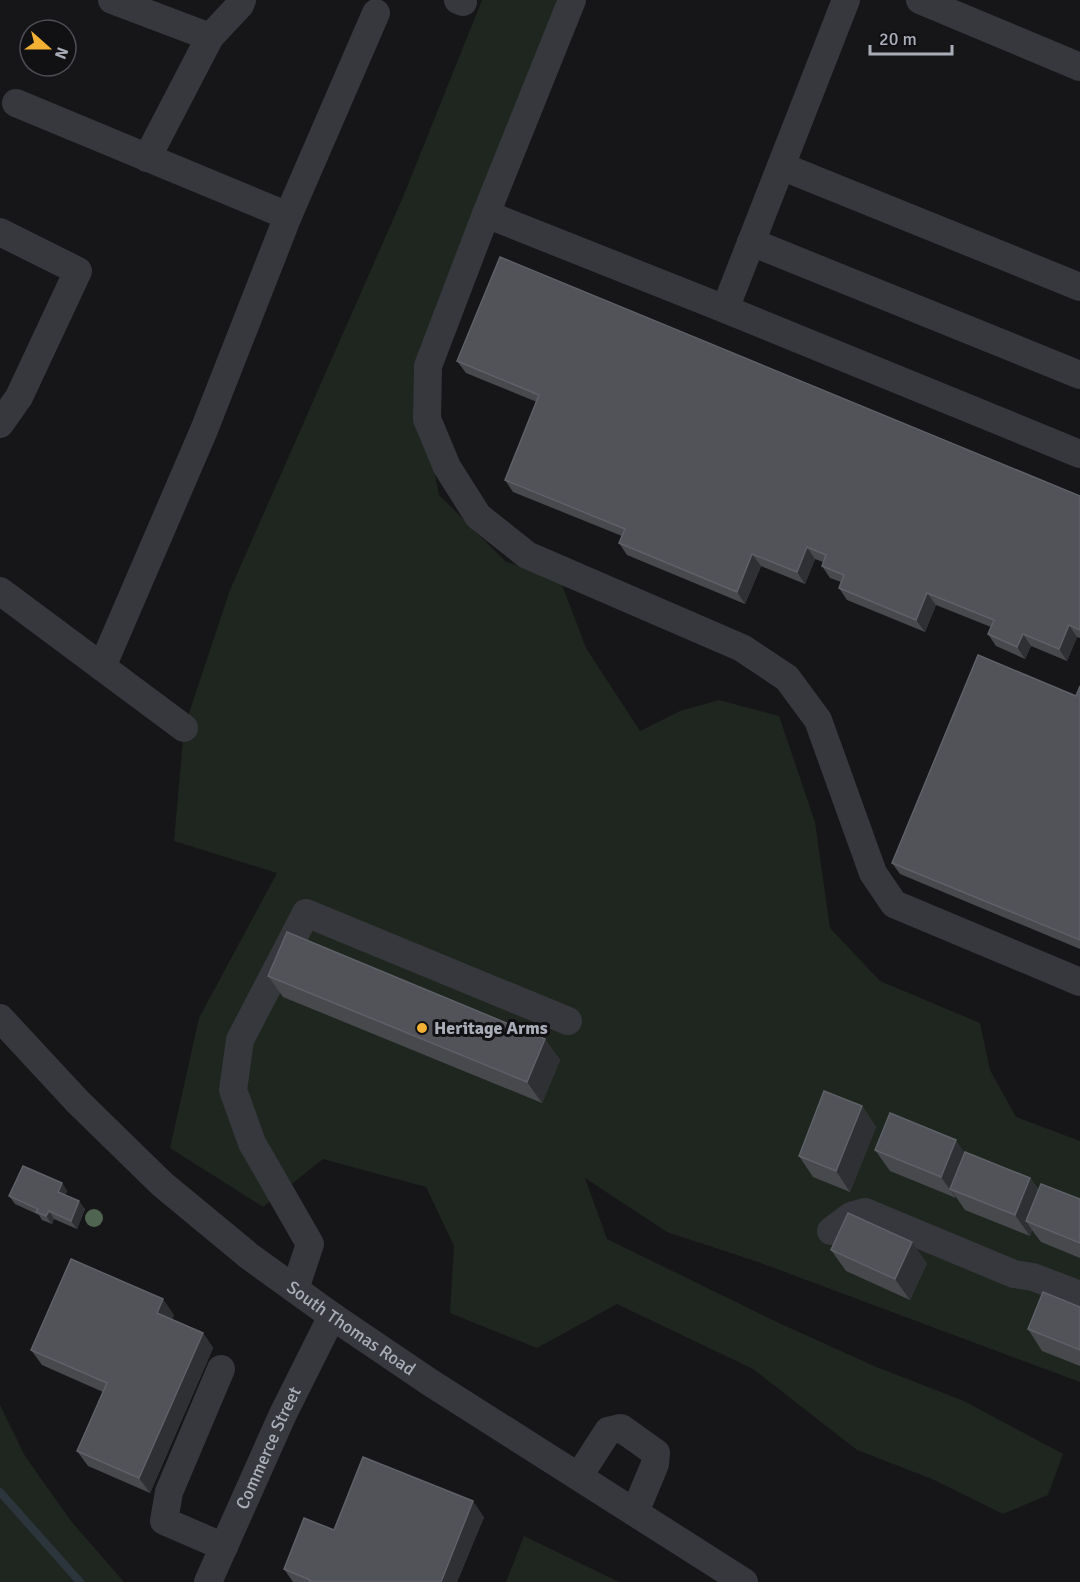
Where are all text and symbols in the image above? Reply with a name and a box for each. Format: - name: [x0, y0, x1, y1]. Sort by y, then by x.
- north arrow: [18, 18, 78, 78]
- scale bar: [870, 18, 952, 56]
- text: 20 m: [879, 28, 917, 50]
- text: N: [50, 44, 72, 62]
- place label: Heritage Arms: [434, 1017, 548, 1039]
- marker: Heritage Arms: [415, 1021, 429, 1035]
- street label: South Thomas Road: [283, 1276, 420, 1380]
- street label: Commerce Street: [231, 1383, 306, 1513]

